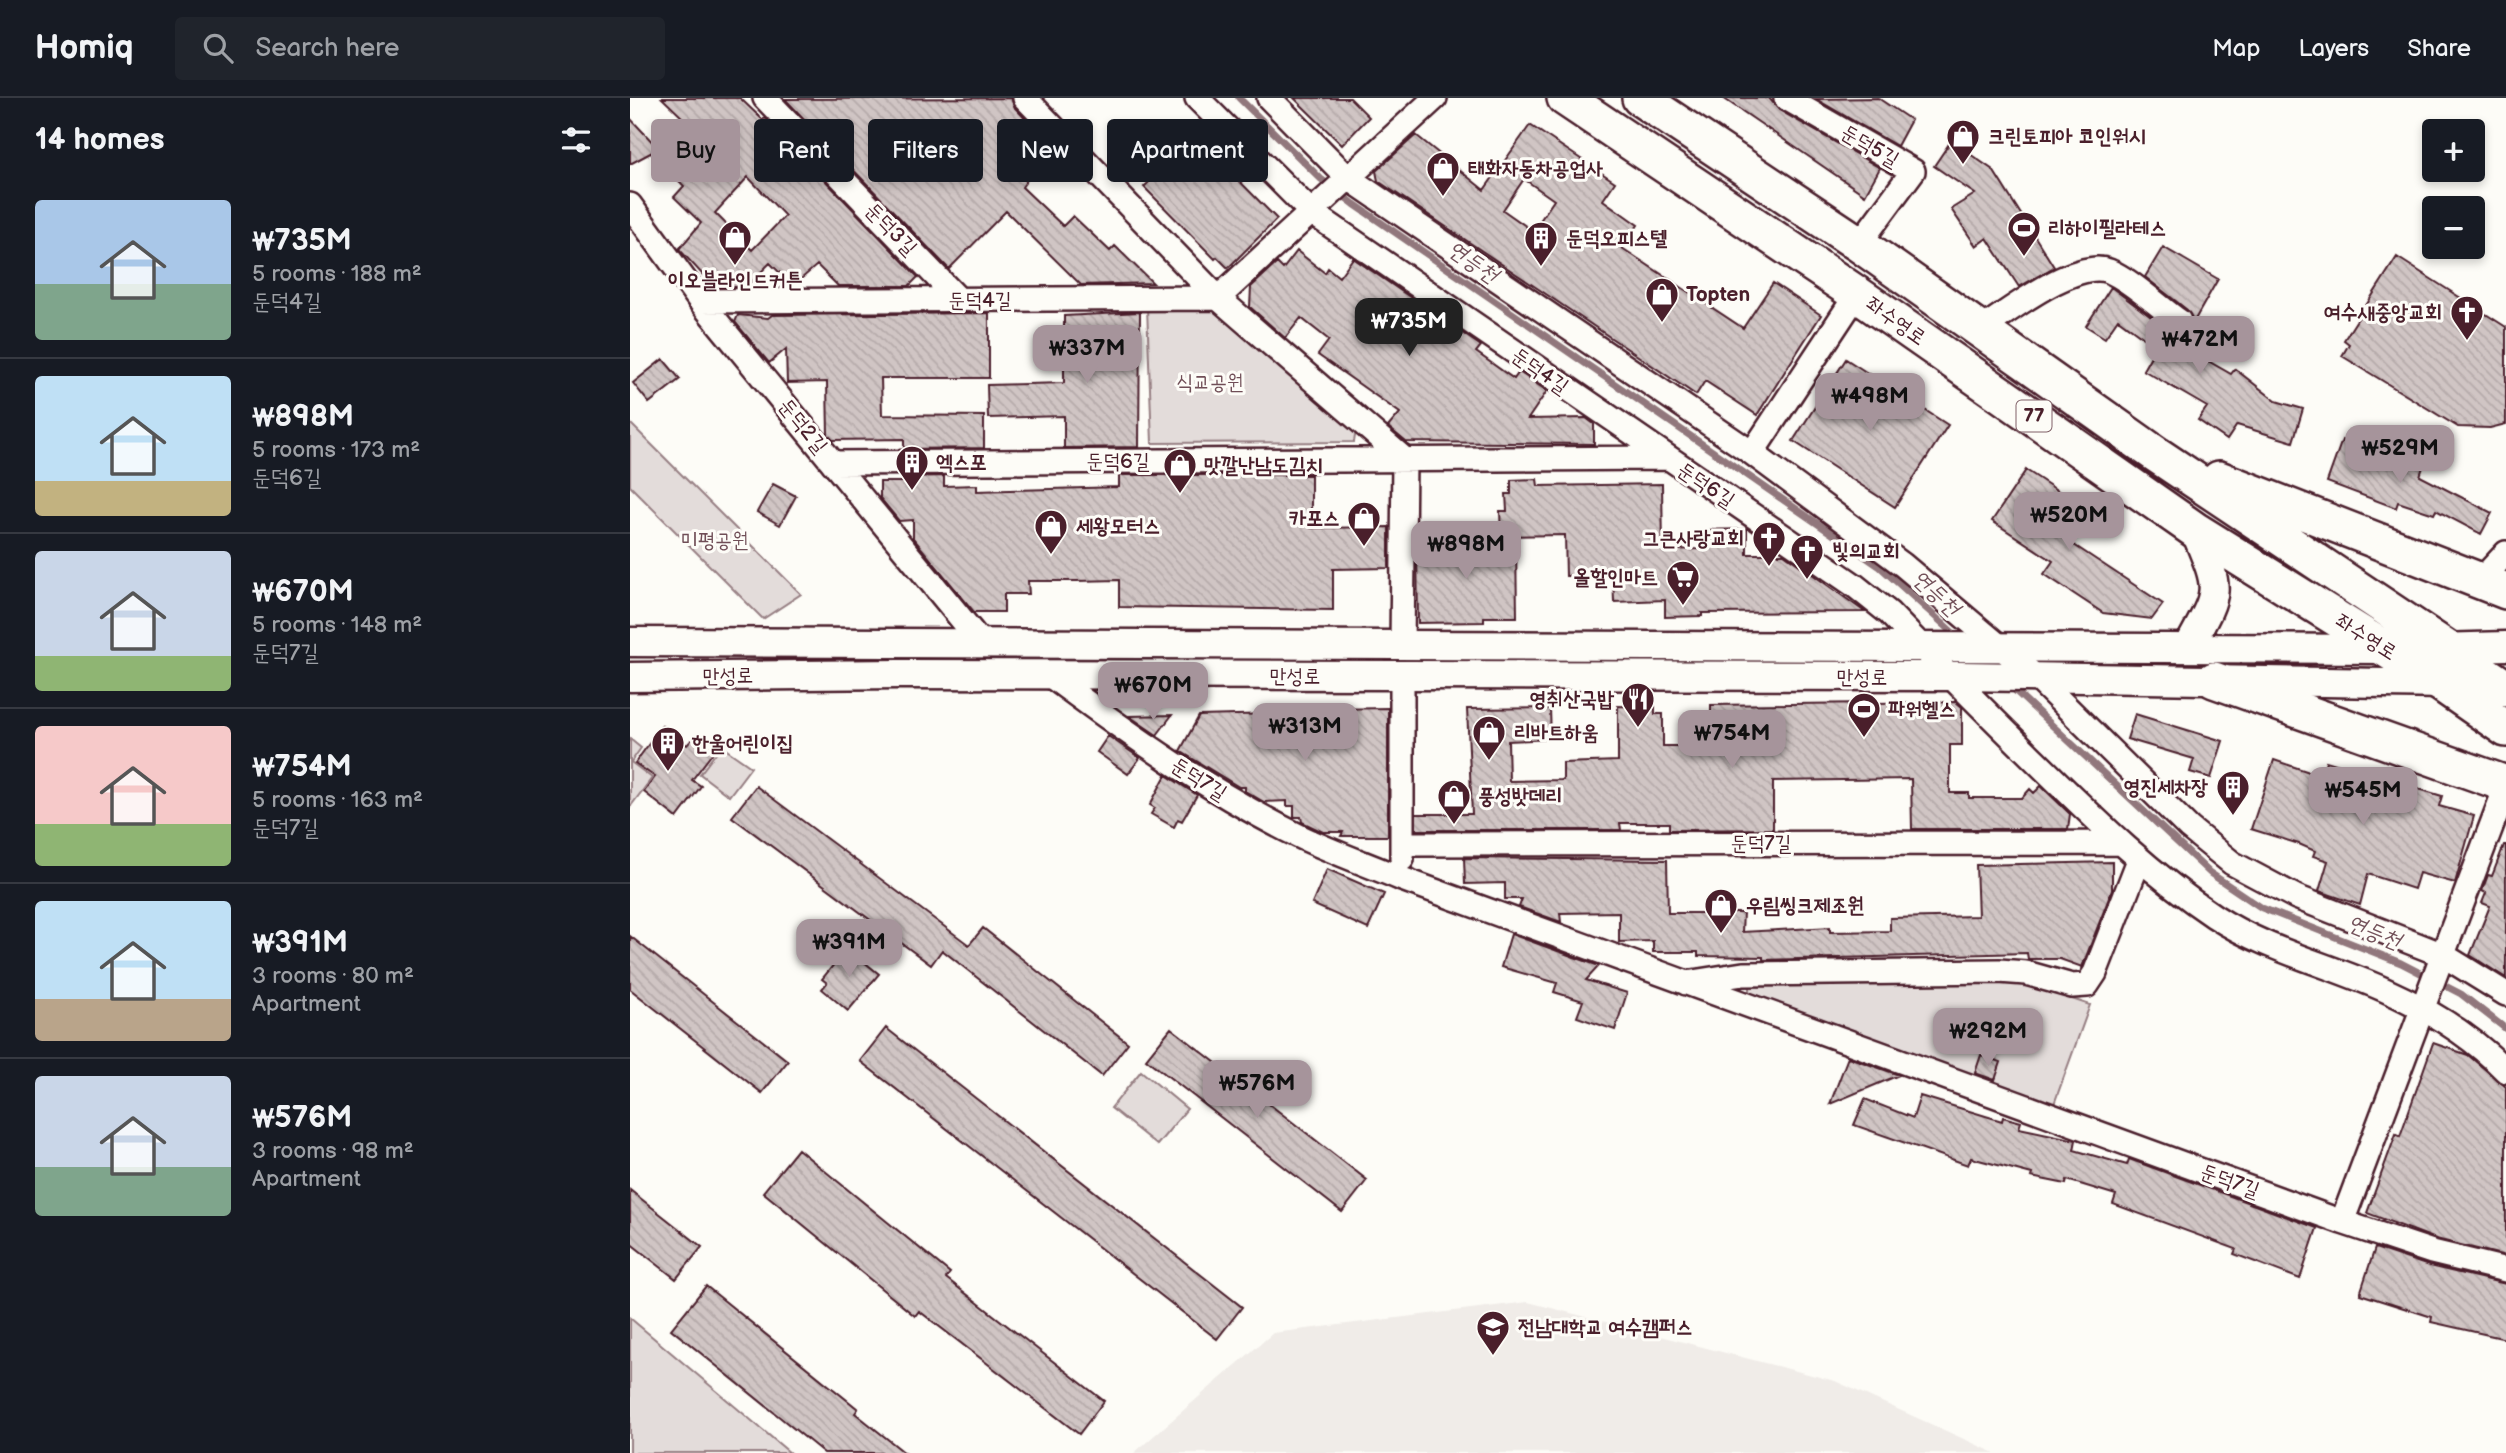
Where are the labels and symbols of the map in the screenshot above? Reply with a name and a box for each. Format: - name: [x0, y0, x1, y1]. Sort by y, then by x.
- shop icon: 크린토피아 코인워시: [1944, 117, 1982, 166]
- street label: 둔덕5길: [1837, 119, 1903, 173]
- place label: 크린토피아 코인워시: [1988, 124, 2146, 149]
- shop icon: 태화자동차공업사: [1424, 149, 1462, 198]
- place label: 태화자동차공업사: [1468, 156, 1603, 181]
- street label: 둔덕3길: [860, 197, 922, 261]
- sports icon: 리하이필라테스: [2005, 209, 2043, 258]
- place label: 리하이필라테스: [2048, 216, 2166, 241]
- shop icon: 이오블라인드커튼: [716, 218, 754, 267]
- building icon: 둔덕오피스텔: [1522, 219, 1560, 268]
- place label: 둔덕오피스텔: [1566, 226, 1667, 251]
- water label: 연등천: [1442, 235, 1506, 291]
- place label: 이오블라인드커튼: [667, 268, 803, 293]
- shop icon: Topten: [1643, 275, 1681, 324]
- place label: Topten: [1686, 282, 1750, 307]
- street label: 둔덕4길: [948, 288, 1012, 313]
- street label: 좌수영로: [1861, 291, 1931, 351]
- church icon: 여수새중앙교회: [2448, 293, 2486, 342]
- pin: ₩735M: [1360, 299, 1458, 358]
- place label: 여수새중앙교회: [2324, 300, 2442, 325]
- pin: ₩472M: [2151, 316, 2249, 376]
- pin: ₩337M: [1038, 326, 1136, 385]
- street label: 둔덕4길: [1507, 343, 1573, 400]
- park label: 식교공원: [1176, 370, 1244, 395]
- pin: ₩498M: [1821, 374, 1919, 433]
- street label: 둔덕2길: [773, 394, 833, 458]
- road number: 77: [2016, 400, 2052, 432]
- pin: ₩529M: [2351, 426, 2449, 485]
- building icon: 엑스포: [893, 443, 931, 492]
- shop icon: 맛깔난남도김치: [1161, 446, 1199, 495]
- street label: 둔덕6길: [1086, 449, 1150, 474]
- place label: 엑스포: [936, 450, 987, 475]
- place label: 맛깔난남도김치: [1204, 453, 1322, 478]
- street label: 둔덕6길: [1673, 457, 1739, 513]
- pin: ₩520M: [2020, 492, 2118, 552]
- shop icon: 카포스: [1345, 499, 1383, 548]
- place label: 카포스: [1289, 506, 1340, 531]
- shop icon: 세왕모터스: [1032, 507, 1070, 556]
- place label: 세왕모터스: [1076, 514, 1161, 539]
- church icon: 그큰사랑교회: [1750, 519, 1788, 568]
- pin: ₩898M: [1417, 522, 1515, 581]
- place label: 그큰사랑교회: [1643, 526, 1744, 551]
- park label: 미평공원: [681, 528, 749, 553]
- church icon: 빛의교회: [1788, 532, 1826, 581]
- place label: 빛의교회: [1832, 539, 1900, 564]
- supermarket icon: 올할인마트: [1664, 558, 1702, 607]
- water label: 연등천: [1906, 564, 1968, 624]
- place label: 올할인마트: [1574, 565, 1658, 590]
- street label: 좌수영로: [2331, 608, 2401, 666]
- pin: ₩670M: [1104, 662, 1202, 722]
- street label: 만성로: [702, 663, 754, 689]
- street label: 만성로: [1270, 664, 1320, 689]
- street label: 만성로: [1837, 665, 1887, 690]
- restaurant icon: 영취산국밥: [1619, 680, 1657, 729]
- place label: 영취산국밥: [1530, 687, 1615, 712]
- sports icon: 파워헬스: [1845, 690, 1883, 739]
- place label: 파워헬스: [1888, 697, 1956, 722]
- pin: ₩313M: [1256, 704, 1354, 763]
- pin: ₩754M: [1683, 710, 1781, 770]
- shop icon: 리바트하움: [1470, 713, 1508, 762]
- place label: 리바트하움: [1514, 720, 1599, 745]
- building icon: 한울어린이집: [649, 724, 687, 773]
- place label: 한울어린이집: [691, 731, 793, 756]
- street label: 둔덕7길: [1167, 752, 1232, 806]
- building icon: 영진세차장: [2214, 768, 2252, 817]
- pin: ₩545M: [2314, 768, 2412, 827]
- place label: 영진세차장: [2124, 775, 2208, 800]
- shop icon: 풍성밧데리: [1435, 777, 1473, 826]
- place label: 풍성밧데리: [1478, 784, 1563, 809]
- street label: 둔덕7길: [1730, 831, 1792, 856]
- shop icon: 우림씽크제조원: [1702, 886, 1740, 935]
- place label: 우림씽크제조원: [1746, 893, 1864, 918]
- water label: 연등천: [2343, 909, 2407, 956]
- pin: ₩391M: [800, 920, 898, 979]
- pin: ₩292M: [1939, 1009, 2037, 1068]
- pin: ₩576M: [1208, 1060, 1306, 1120]
- street label: 둔덕7길: [2197, 1159, 2263, 1203]
- school or university icon: 전남대학교 여수캠퍼스: [1474, 1308, 1512, 1357]
- place label: 전남대학교 여수캠퍼스: [1518, 1315, 1693, 1340]

